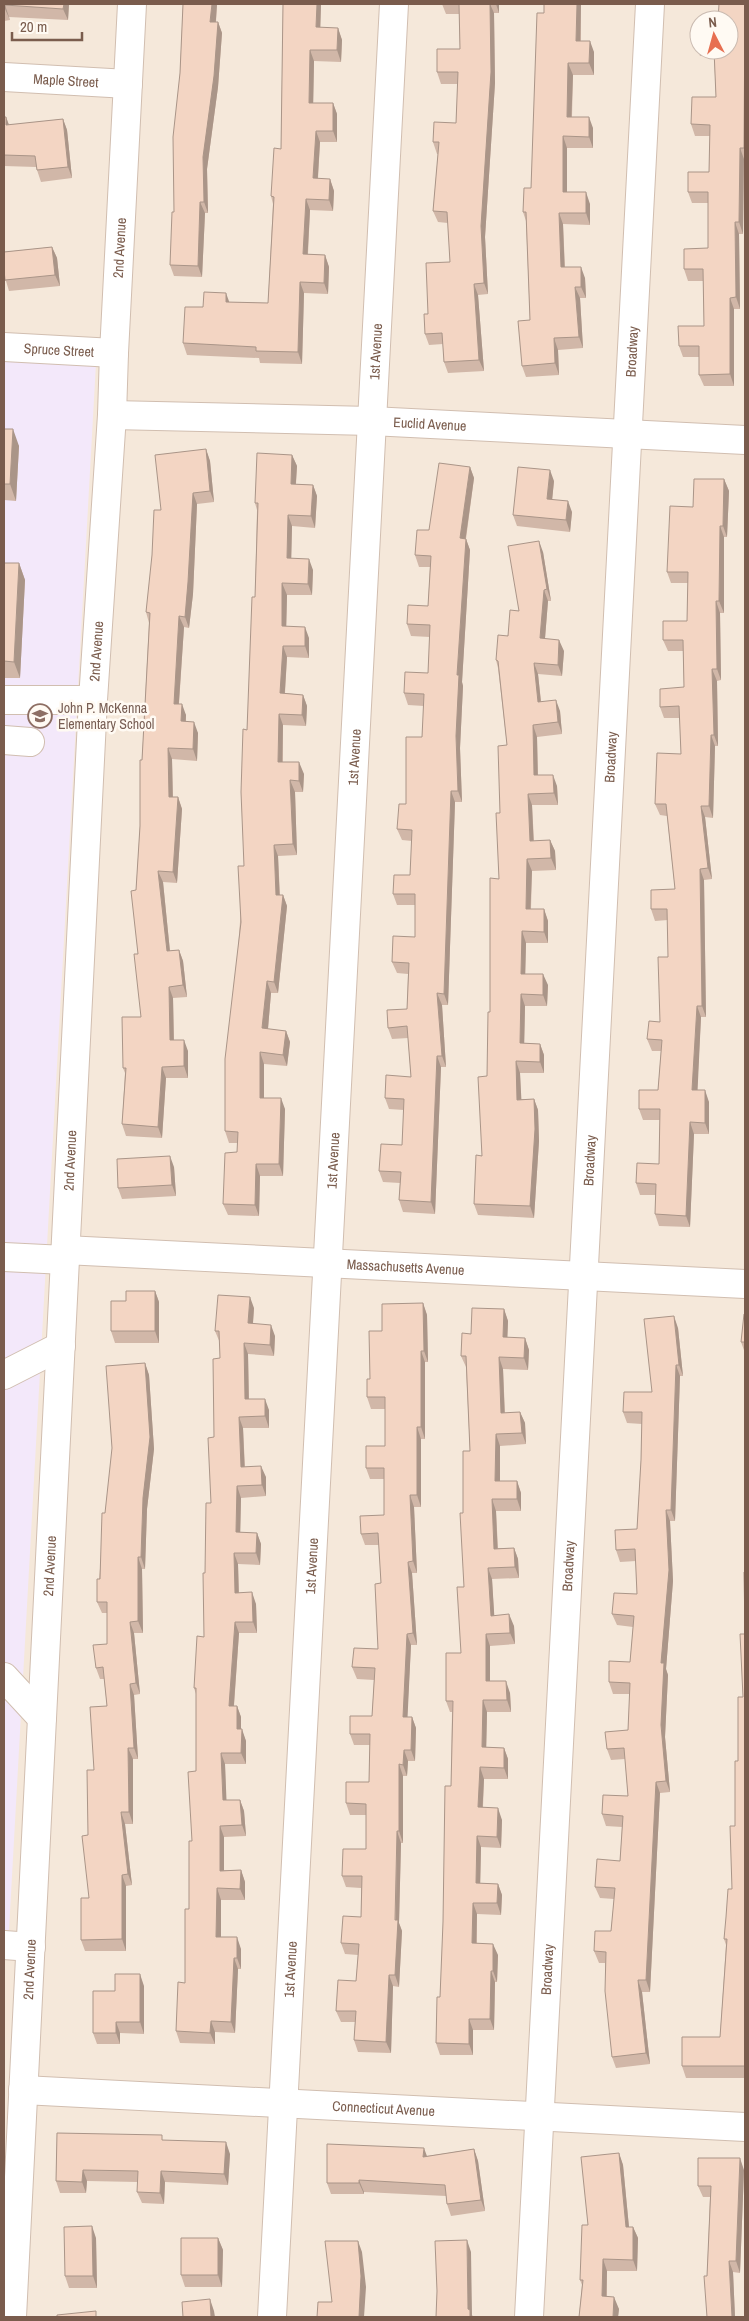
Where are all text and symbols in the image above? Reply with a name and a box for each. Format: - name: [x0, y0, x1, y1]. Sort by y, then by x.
- scale bar: [12, 10, 82, 42]
- north arrow: [689, 10, 739, 60]
- text: N: [708, 13, 718, 31]
- text: 20 m: [20, 16, 47, 37]
- street label: Maple Street: [33, 70, 99, 91]
- street label: 2nd Avenue: [109, 217, 130, 279]
- street label: 1st Avenue: [365, 323, 386, 381]
- street label: Broadway: [621, 325, 642, 378]
- street label: Spruce Street: [23, 339, 95, 361]
- street label: Euclid Avenue: [393, 413, 467, 435]
- street label: 2nd Avenue: [85, 620, 107, 682]
- place label: John P. McKenna Elementary School: [58, 699, 154, 733]
- school or university icon: John P. McKenna Elementary School: [27, 703, 53, 729]
- street label: 1st Avenue: [344, 728, 365, 786]
- street label: Broadway: [600, 731, 621, 783]
- street label: 2nd Avenue: [59, 1130, 80, 1191]
- street label: 1st Avenue: [323, 1132, 343, 1189]
- street label: Broadway: [579, 1134, 600, 1187]
- street label: Massachusetts Avenue: [346, 1255, 465, 1279]
- street label: 2nd Avenue: [39, 1535, 60, 1597]
- street label: 1st Avenue: [301, 1537, 322, 1595]
- street label: Broadway: [558, 1540, 579, 1592]
- street label: 2nd Avenue: [19, 1939, 40, 2000]
- street label: 1st Avenue: [280, 1941, 301, 1998]
- street label: Broadway: [537, 1943, 558, 1995]
- street label: Connecticut Avenue: [332, 2097, 435, 2120]

